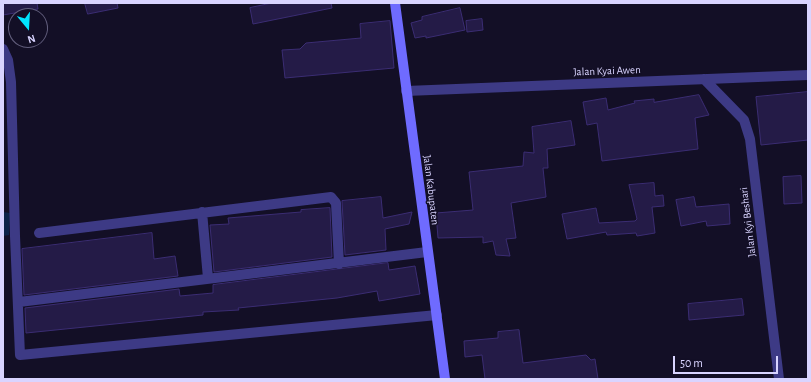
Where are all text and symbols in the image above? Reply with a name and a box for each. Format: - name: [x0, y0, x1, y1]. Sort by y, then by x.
- north arrow: [8, 8, 48, 48]
- text: N: [26, 33, 37, 45]
- street label: Jalan Kyai Awen: [573, 63, 641, 79]
- street label: Jalan Kabupaten: [420, 154, 442, 226]
- street label: Jalan Kyi Beshari: [737, 186, 759, 258]
- scale bar: [675, 348, 780, 374]
- text: 50 m: [680, 357, 703, 369]

